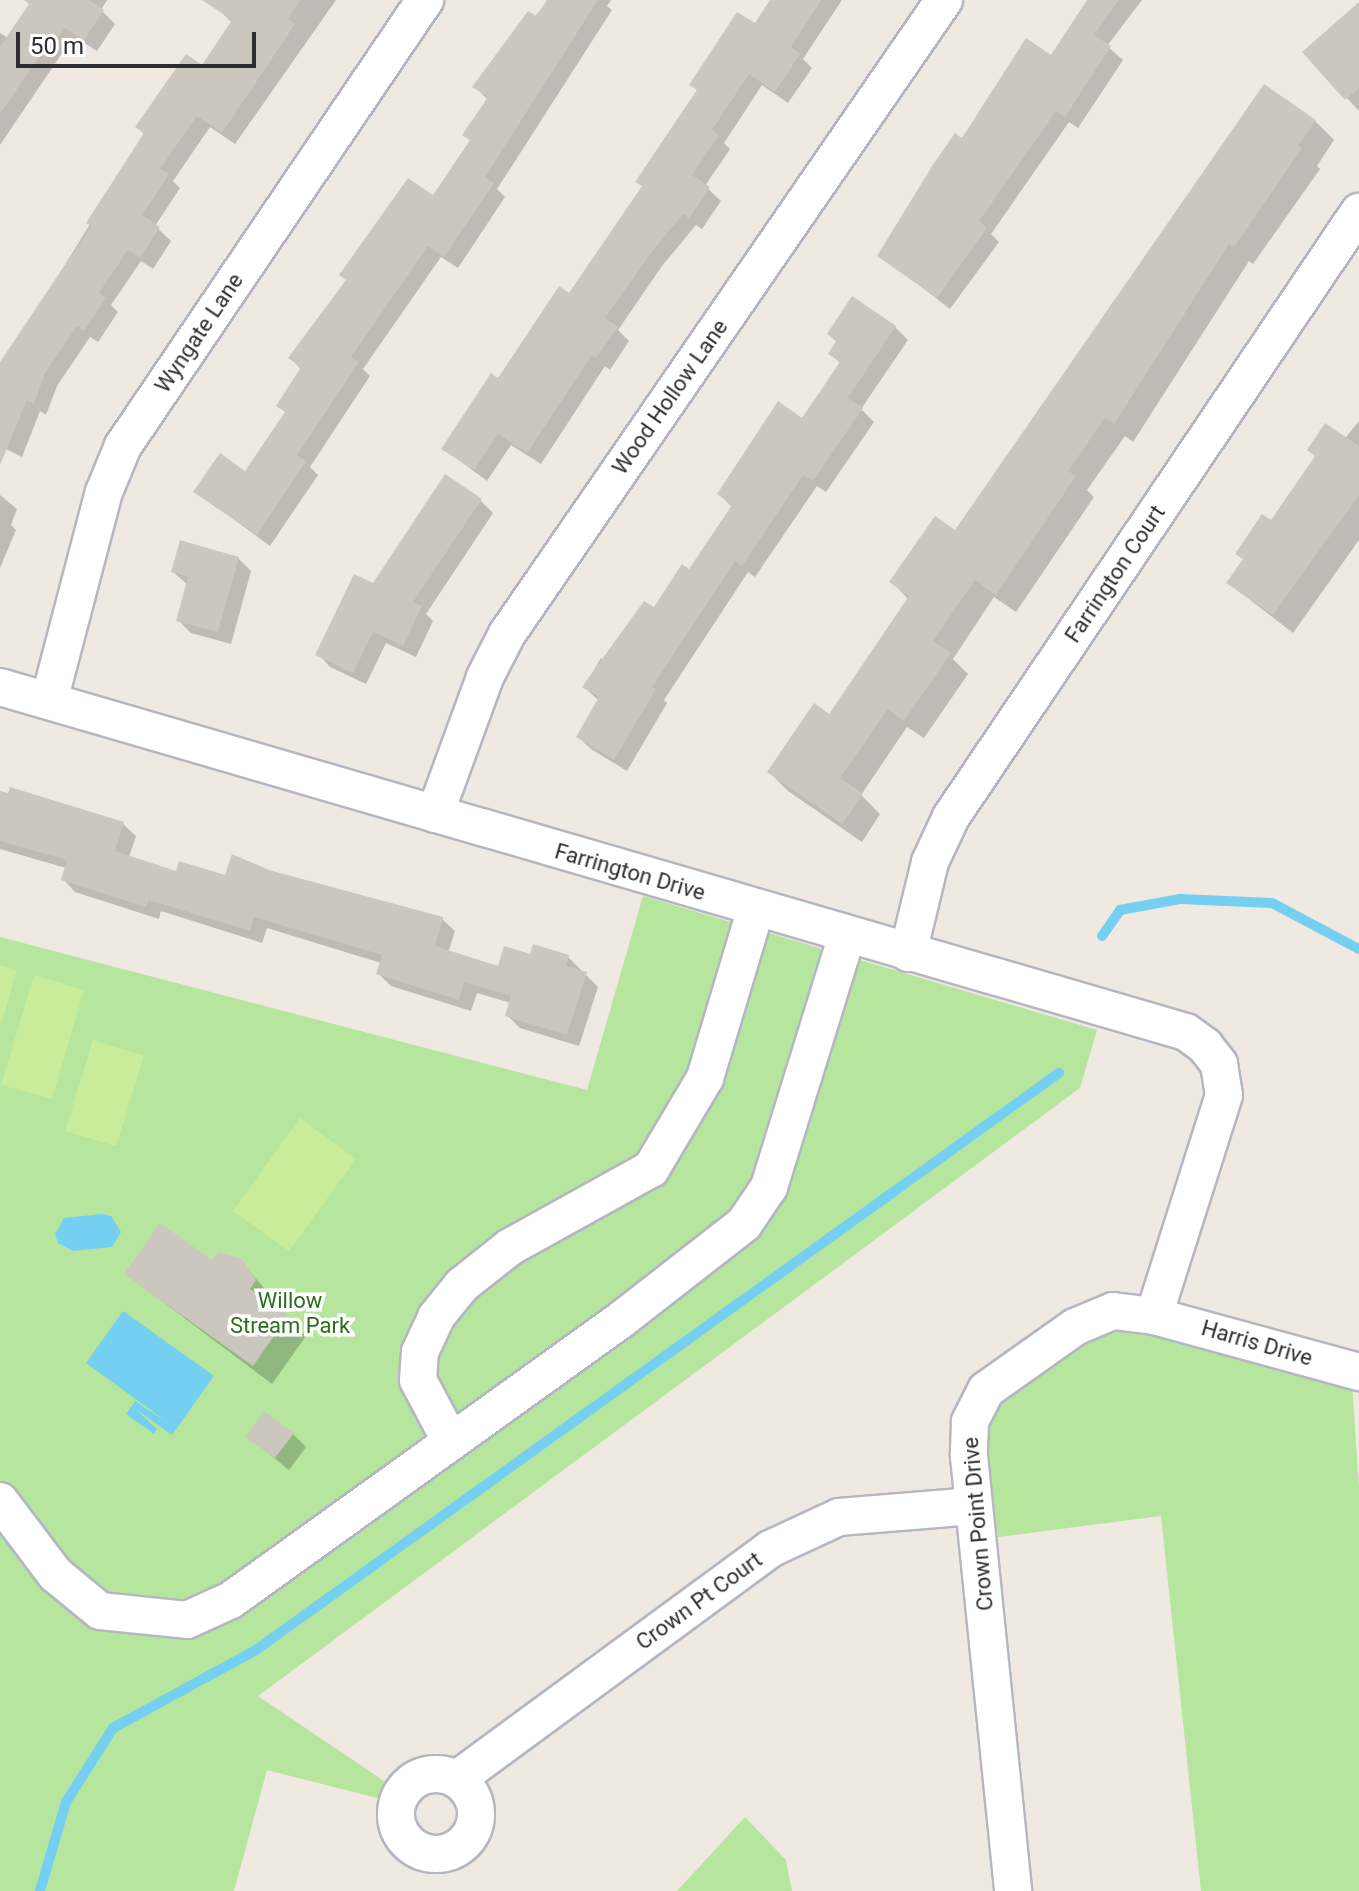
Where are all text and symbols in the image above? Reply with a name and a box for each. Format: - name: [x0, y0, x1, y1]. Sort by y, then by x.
- scale bar: [20, 16, 260, 66]
- text: 50 m: [30, 32, 84, 60]
- street label: Wyngate Lane: [149, 268, 249, 398]
- street label: Wood Hollow Lane: [607, 314, 733, 480]
- street label: Farrington Court: [1059, 500, 1171, 648]
- street label: Farrington Drive: [552, 838, 708, 906]
- park label: Willow Stream Park: [230, 1287, 350, 1338]
- street label: Harris Drive: [1198, 1315, 1316, 1371]
- street label: Crown Point Drive: [957, 1436, 999, 1612]
- street label: Crown Pt Court: [631, 1546, 767, 1656]

